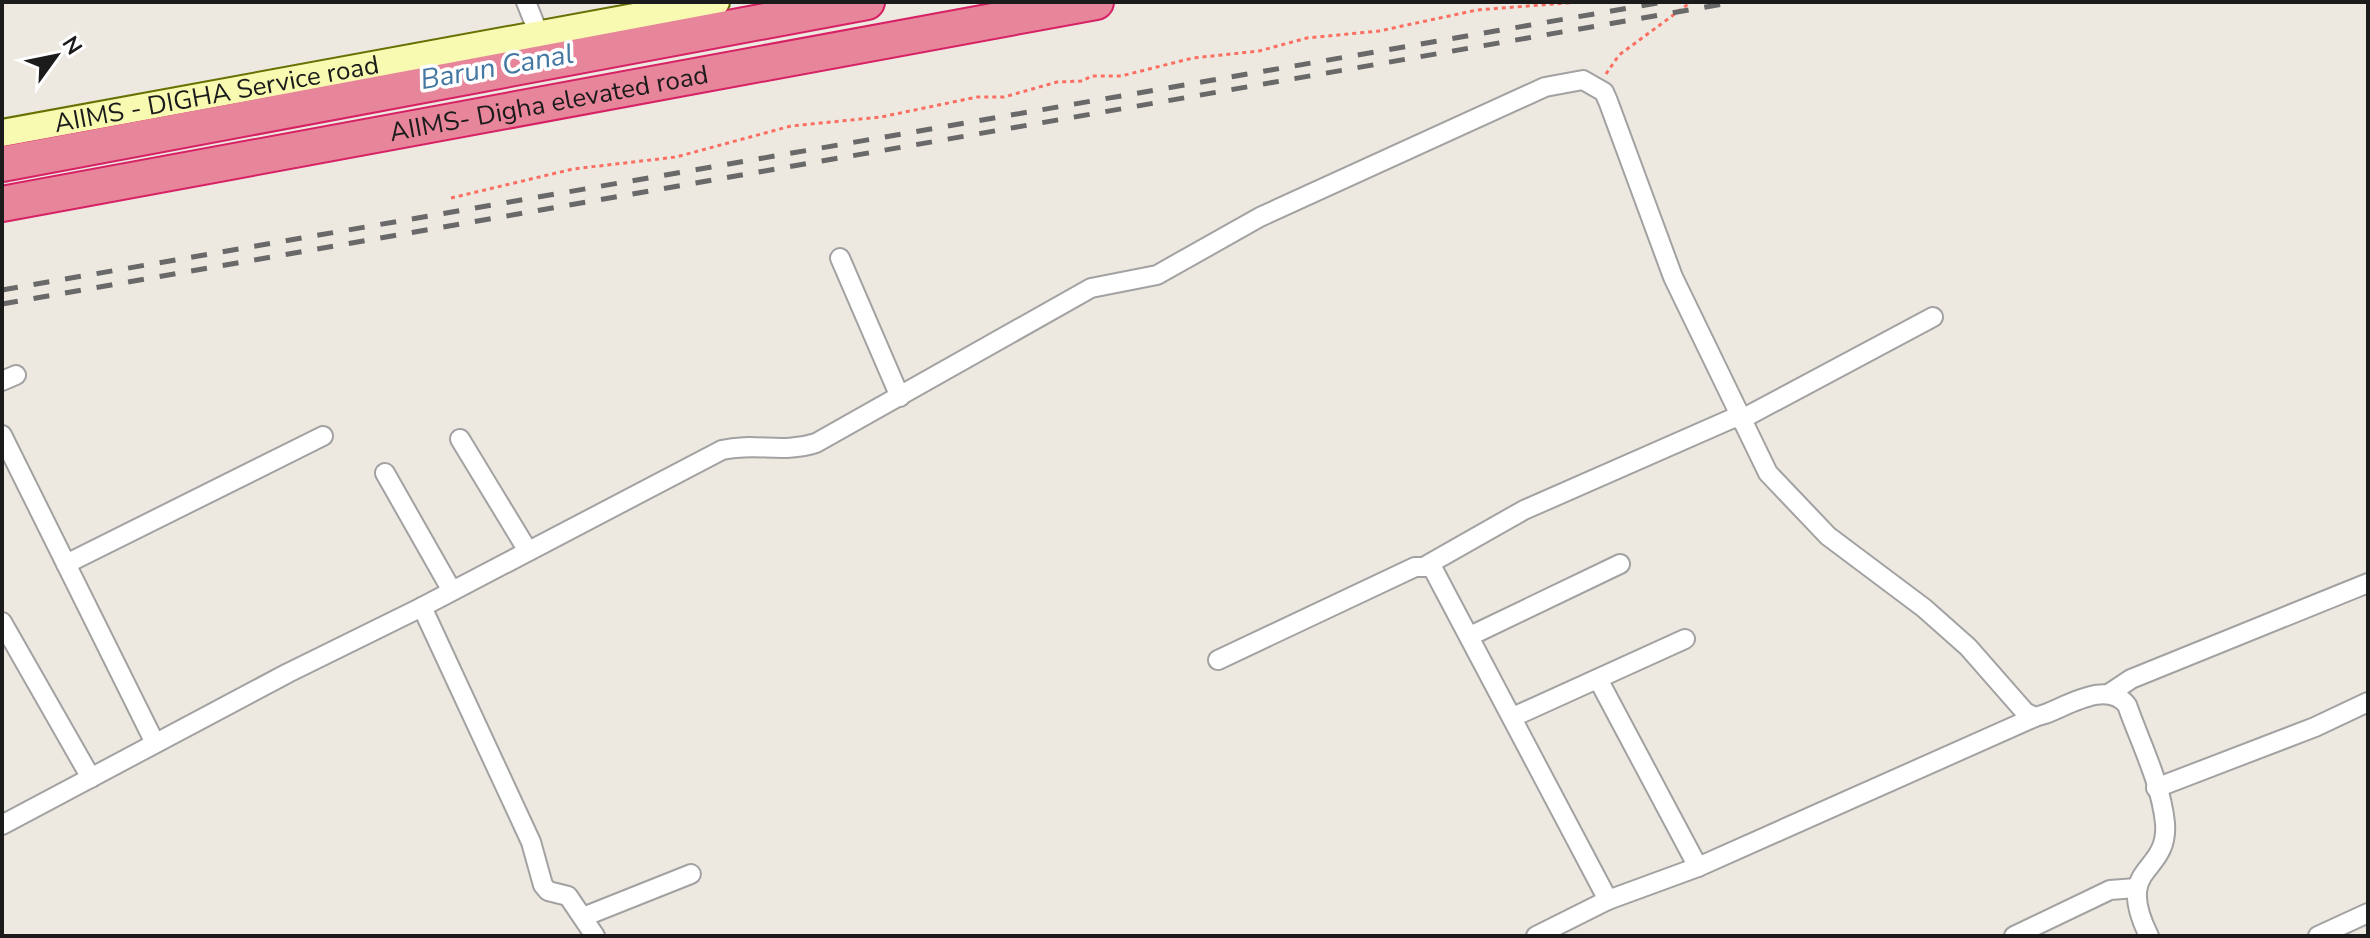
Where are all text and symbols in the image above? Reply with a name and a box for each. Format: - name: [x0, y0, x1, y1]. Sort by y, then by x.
- north arrow: [16, 16, 96, 96]
- text: N: [55, 31, 89, 61]
- water label: Barun Canal: [417, 35, 577, 99]
- street label: AIIMS - DIGHA Service road: [51, 47, 382, 141]
- street label: AIIMS- Digha elevated road: [387, 56, 711, 150]

